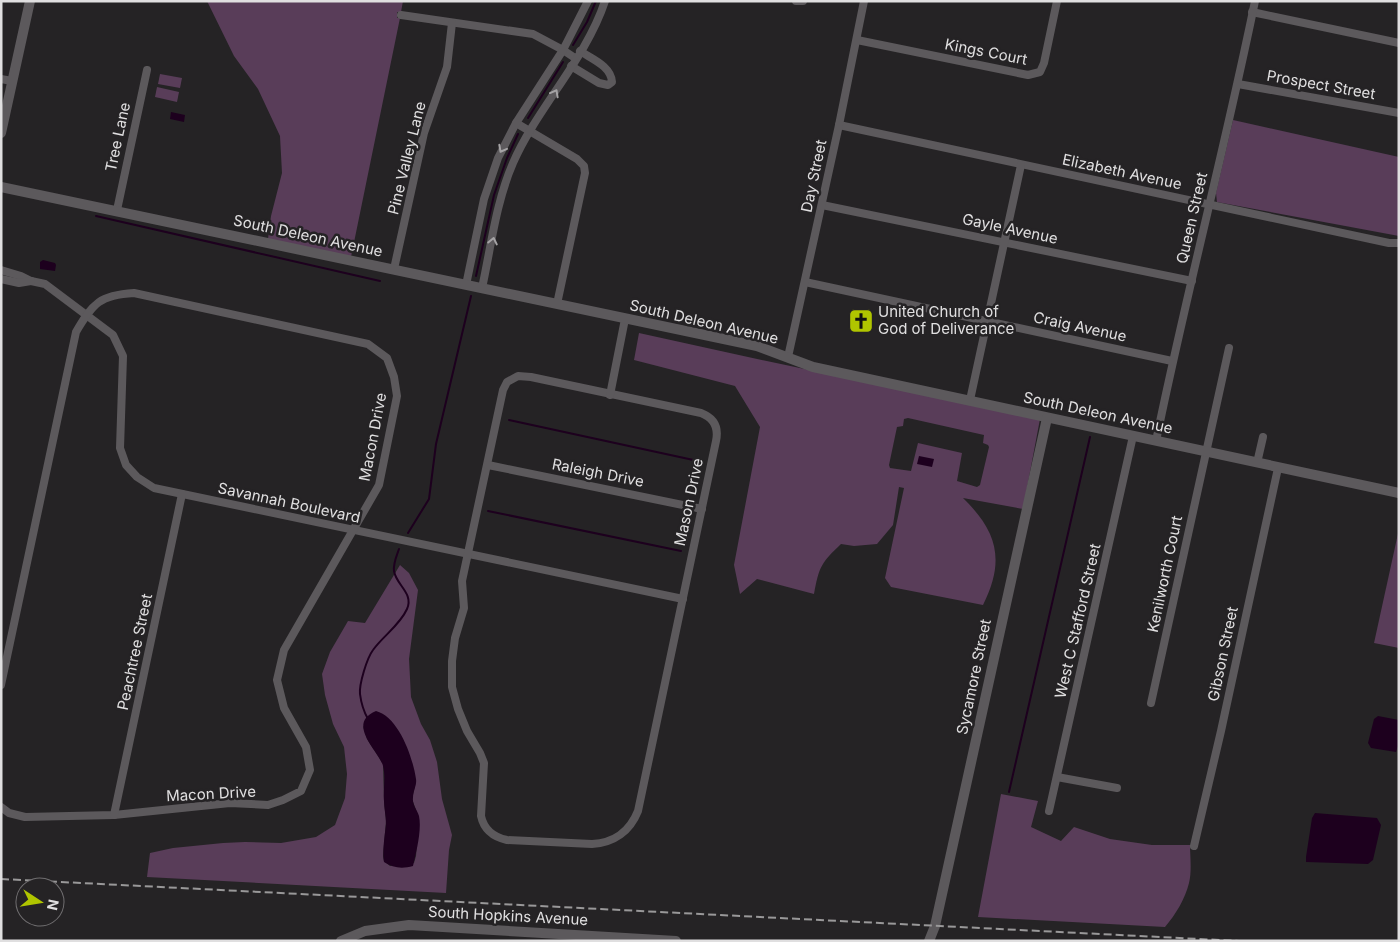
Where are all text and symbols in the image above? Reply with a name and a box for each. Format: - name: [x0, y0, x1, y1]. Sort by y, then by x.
- street label: Kings Court: [943, 34, 1029, 69]
- street label: Prospect Street: [1265, 66, 1377, 103]
- one-way arrow: [549, 89, 559, 98]
- street label: Pine Valley Lane: [383, 99, 430, 216]
- street label: Tree Lane: [101, 100, 134, 173]
- street label: Day Street: [797, 138, 831, 214]
- one-way arrow: [498, 144, 508, 153]
- street label: Elizabeth Avenue: [1061, 150, 1184, 193]
- street label: Queen Street: [1172, 170, 1211, 265]
- street label: Gayle Avenue: [961, 209, 1060, 248]
- street label: South Deleon Avenue: [232, 210, 385, 261]
- one-way arrow: [487, 236, 497, 245]
- street label: South Deleon Avenue: [628, 295, 780, 348]
- place label: United Church of God of Deliverance: [878, 302, 1014, 338]
- street label: Craig Avenue: [1032, 307, 1128, 346]
- church icon: United Church of God of Deliverance: [848, 308, 874, 334]
- street label: South Deleon Avenue: [1022, 387, 1175, 438]
- street label: Macon Drive: [355, 391, 390, 483]
- street label: Raleigh Drive: [550, 454, 646, 491]
- street label: Mason Drive: [670, 456, 707, 547]
- street label: Savannah Boulevard: [216, 478, 362, 527]
- street label: Kenilworth Court: [1143, 514, 1186, 634]
- street label: West C Stafford Street: [1050, 542, 1105, 700]
- street label: Peachtree Street: [113, 592, 156, 712]
- street label: Gibson Street: [1203, 605, 1242, 703]
- street label: Sycamore Street: [952, 617, 995, 736]
- street label: Macon Drive: [166, 782, 256, 805]
- north arrow: [15, 877, 65, 927]
- text: N: [44, 898, 63, 912]
- street label: South Hopkins Avenue: [427, 902, 589, 929]

